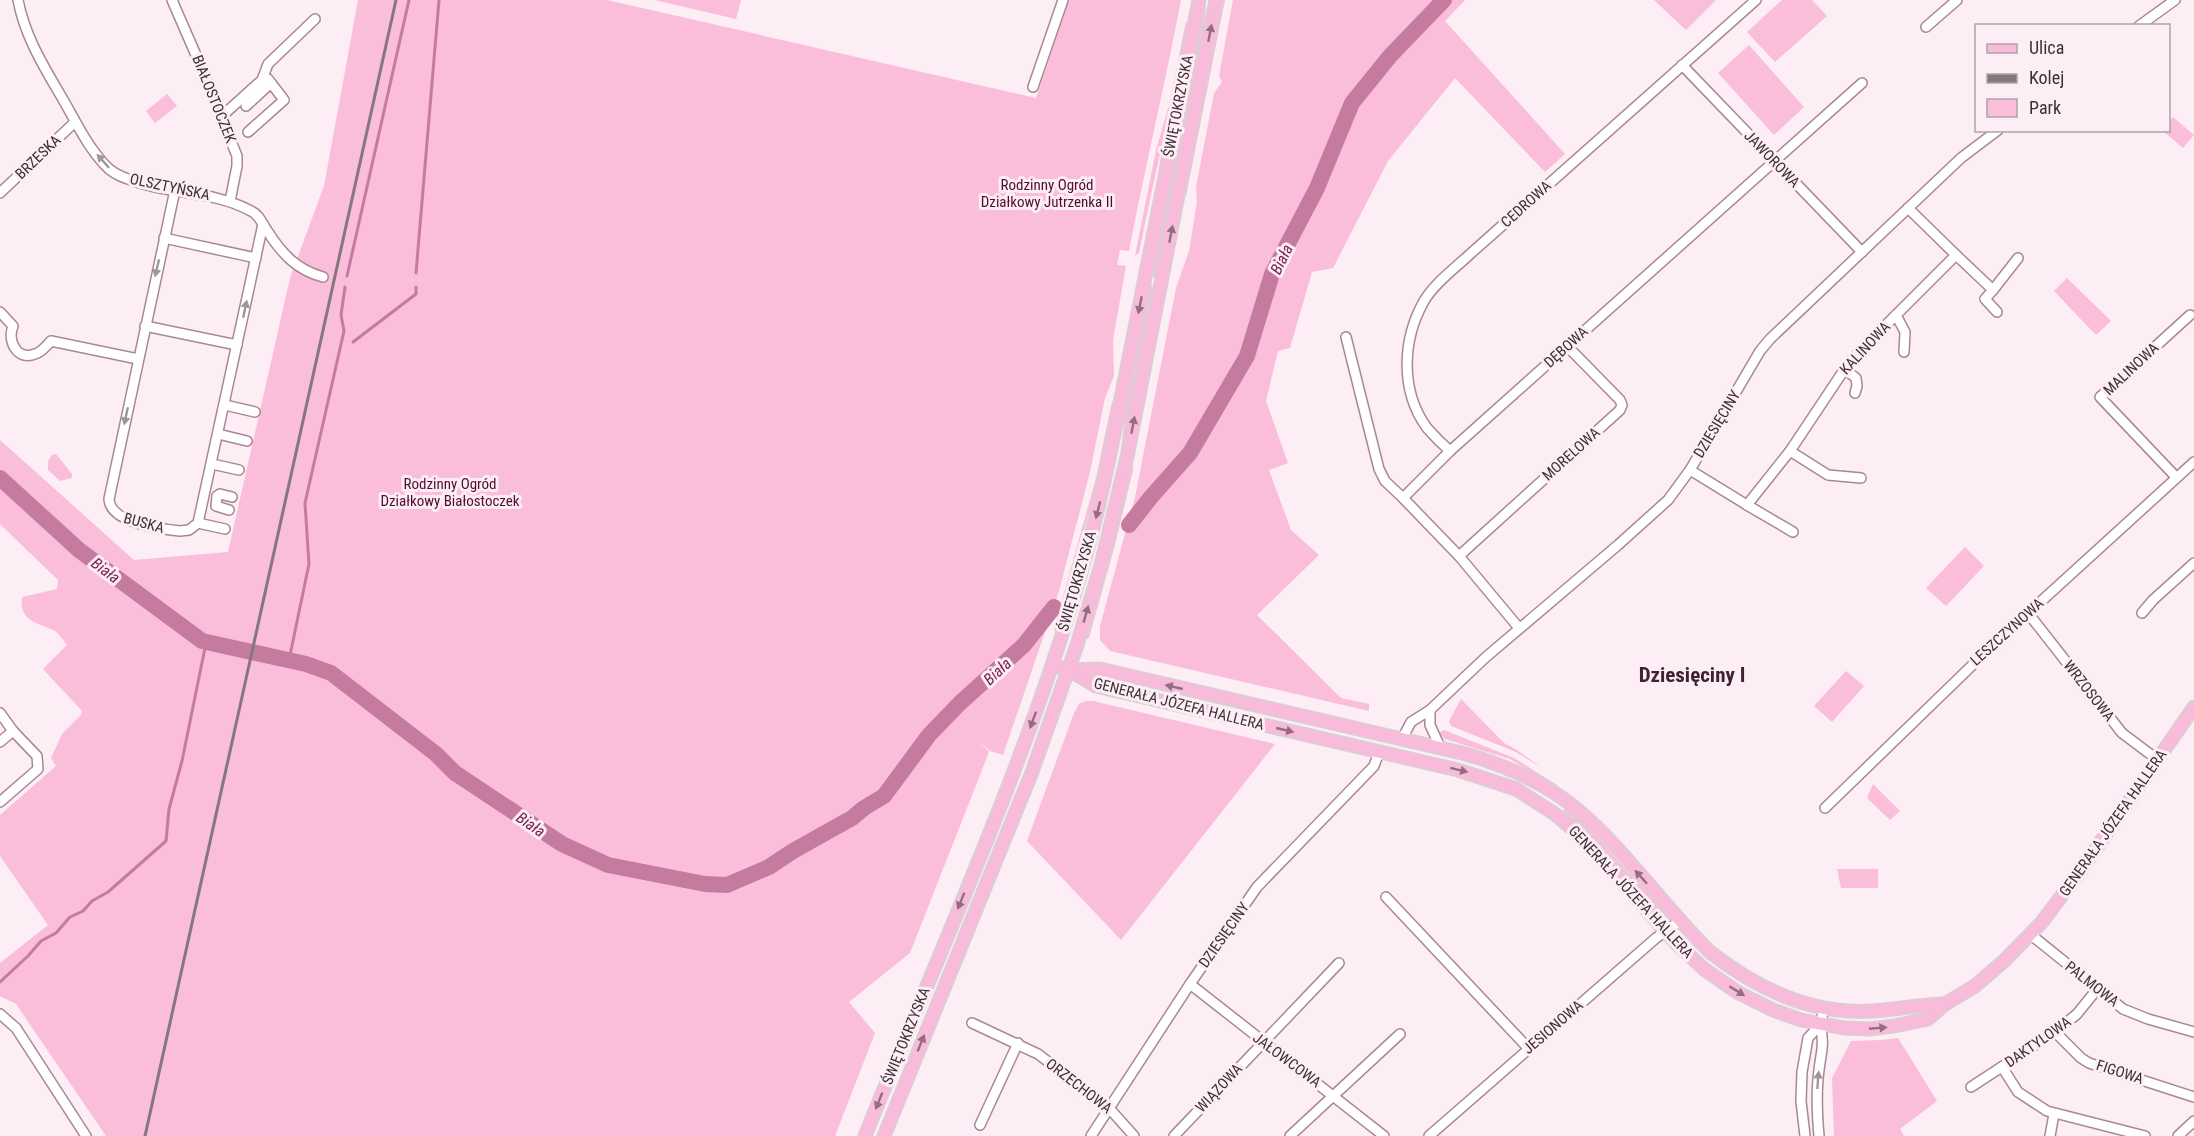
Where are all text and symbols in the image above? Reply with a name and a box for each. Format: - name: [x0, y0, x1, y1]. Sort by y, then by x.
- one-way arrow: [1206, 24, 1215, 43]
- legend: [1975, 24, 2170, 132]
- text: Ulica: [2029, 37, 2064, 58]
- street label: BIAŁOSTOCZEK: [188, 52, 240, 146]
- street label: ŚWIĘTOKRZYSKA: [1159, 53, 1197, 159]
- text: Kolej: [2029, 67, 2064, 88]
- text: Park: [2029, 97, 2061, 118]
- street label: JAWOROWA: [1740, 127, 1804, 192]
- street label: BRZESKA: [12, 131, 65, 183]
- one-way arrow: [96, 154, 110, 169]
- street label: OLSZTYŃSKA: [128, 170, 212, 204]
- park label: Rodzinny Ogród Działkowy Jutrzenka II: [981, 176, 1113, 211]
- street label: CEDROWA: [1497, 177, 1555, 231]
- one-way arrow: [1167, 224, 1176, 243]
- water label: Biała: [1266, 241, 1297, 277]
- one-way arrow: [152, 258, 162, 277]
- one-way arrow: [1135, 295, 1144, 314]
- one-way arrow: [241, 299, 250, 318]
- street label: KALINOWA: [1836, 318, 1894, 378]
- street label: DĘBOWA: [1540, 322, 1592, 371]
- street label: MALINOWA: [2100, 339, 2163, 399]
- street label: DZIESIĘCINY: [1690, 387, 1744, 461]
- one-way arrow: [121, 407, 131, 425]
- one-way arrow: [1129, 415, 1138, 434]
- street label: MORELOWA: [1539, 423, 1604, 485]
- park label: Rodzinny Ogród Działkowy Białostoczek: [380, 475, 520, 510]
- one-way arrow: [1092, 501, 1102, 519]
- street label: BUSKA: [122, 509, 167, 537]
- street label: ŚWIĘTOKRZYSKA: [1054, 528, 1100, 633]
- water label: Biała: [88, 554, 124, 587]
- street label: LESZCZYNOWA: [1967, 594, 2048, 670]
- one-way arrow: [1082, 605, 1091, 623]
- water label: Biała: [980, 654, 1015, 689]
- street label: WRZOSOWA: [2060, 657, 2119, 725]
- district label: Dziesięciny I: [1639, 663, 1745, 687]
- street label: GENERAŁA JÓZEFA HALLERA: [1092, 674, 1266, 734]
- one-way arrow: [1165, 681, 1184, 691]
- one-way arrow: [1028, 711, 1038, 729]
- one-way arrow: [1276, 726, 1295, 736]
- street label: GENERAŁA JÓZEFA HALLERA: [2055, 746, 2171, 900]
- one-way arrow: [1450, 766, 1468, 776]
- water label: Biała: [513, 808, 549, 841]
- street label: GENERAŁA JÓZEFA HALLERA: [1565, 822, 1697, 962]
- one-way arrow: [1635, 870, 1648, 885]
- one-way arrow: [956, 892, 965, 910]
- street label: DZIESIĘCINY: [1195, 899, 1253, 971]
- street label: PALMOWA: [2062, 957, 2123, 1011]
- street label: ŚWIĘTOKRZYSKA: [878, 984, 934, 1087]
- one-way arrow: [1729, 986, 1745, 997]
- street label: JESIONOWA: [1519, 996, 1587, 1058]
- street label: DAKTYLOWA: [2002, 1012, 2075, 1071]
- one-way arrow: [1868, 1023, 1887, 1033]
- street label: JAŁOWCOWA: [1249, 1029, 1325, 1092]
- one-way arrow: [917, 1034, 927, 1052]
- street label: ORZECHOWA: [1042, 1055, 1116, 1118]
- street label: FIGOWA: [2094, 1056, 2146, 1088]
- street label: WIĄZOWA: [1192, 1060, 1246, 1116]
- one-way arrow: [1813, 1070, 1823, 1089]
- one-way arrow: [874, 1092, 883, 1110]

